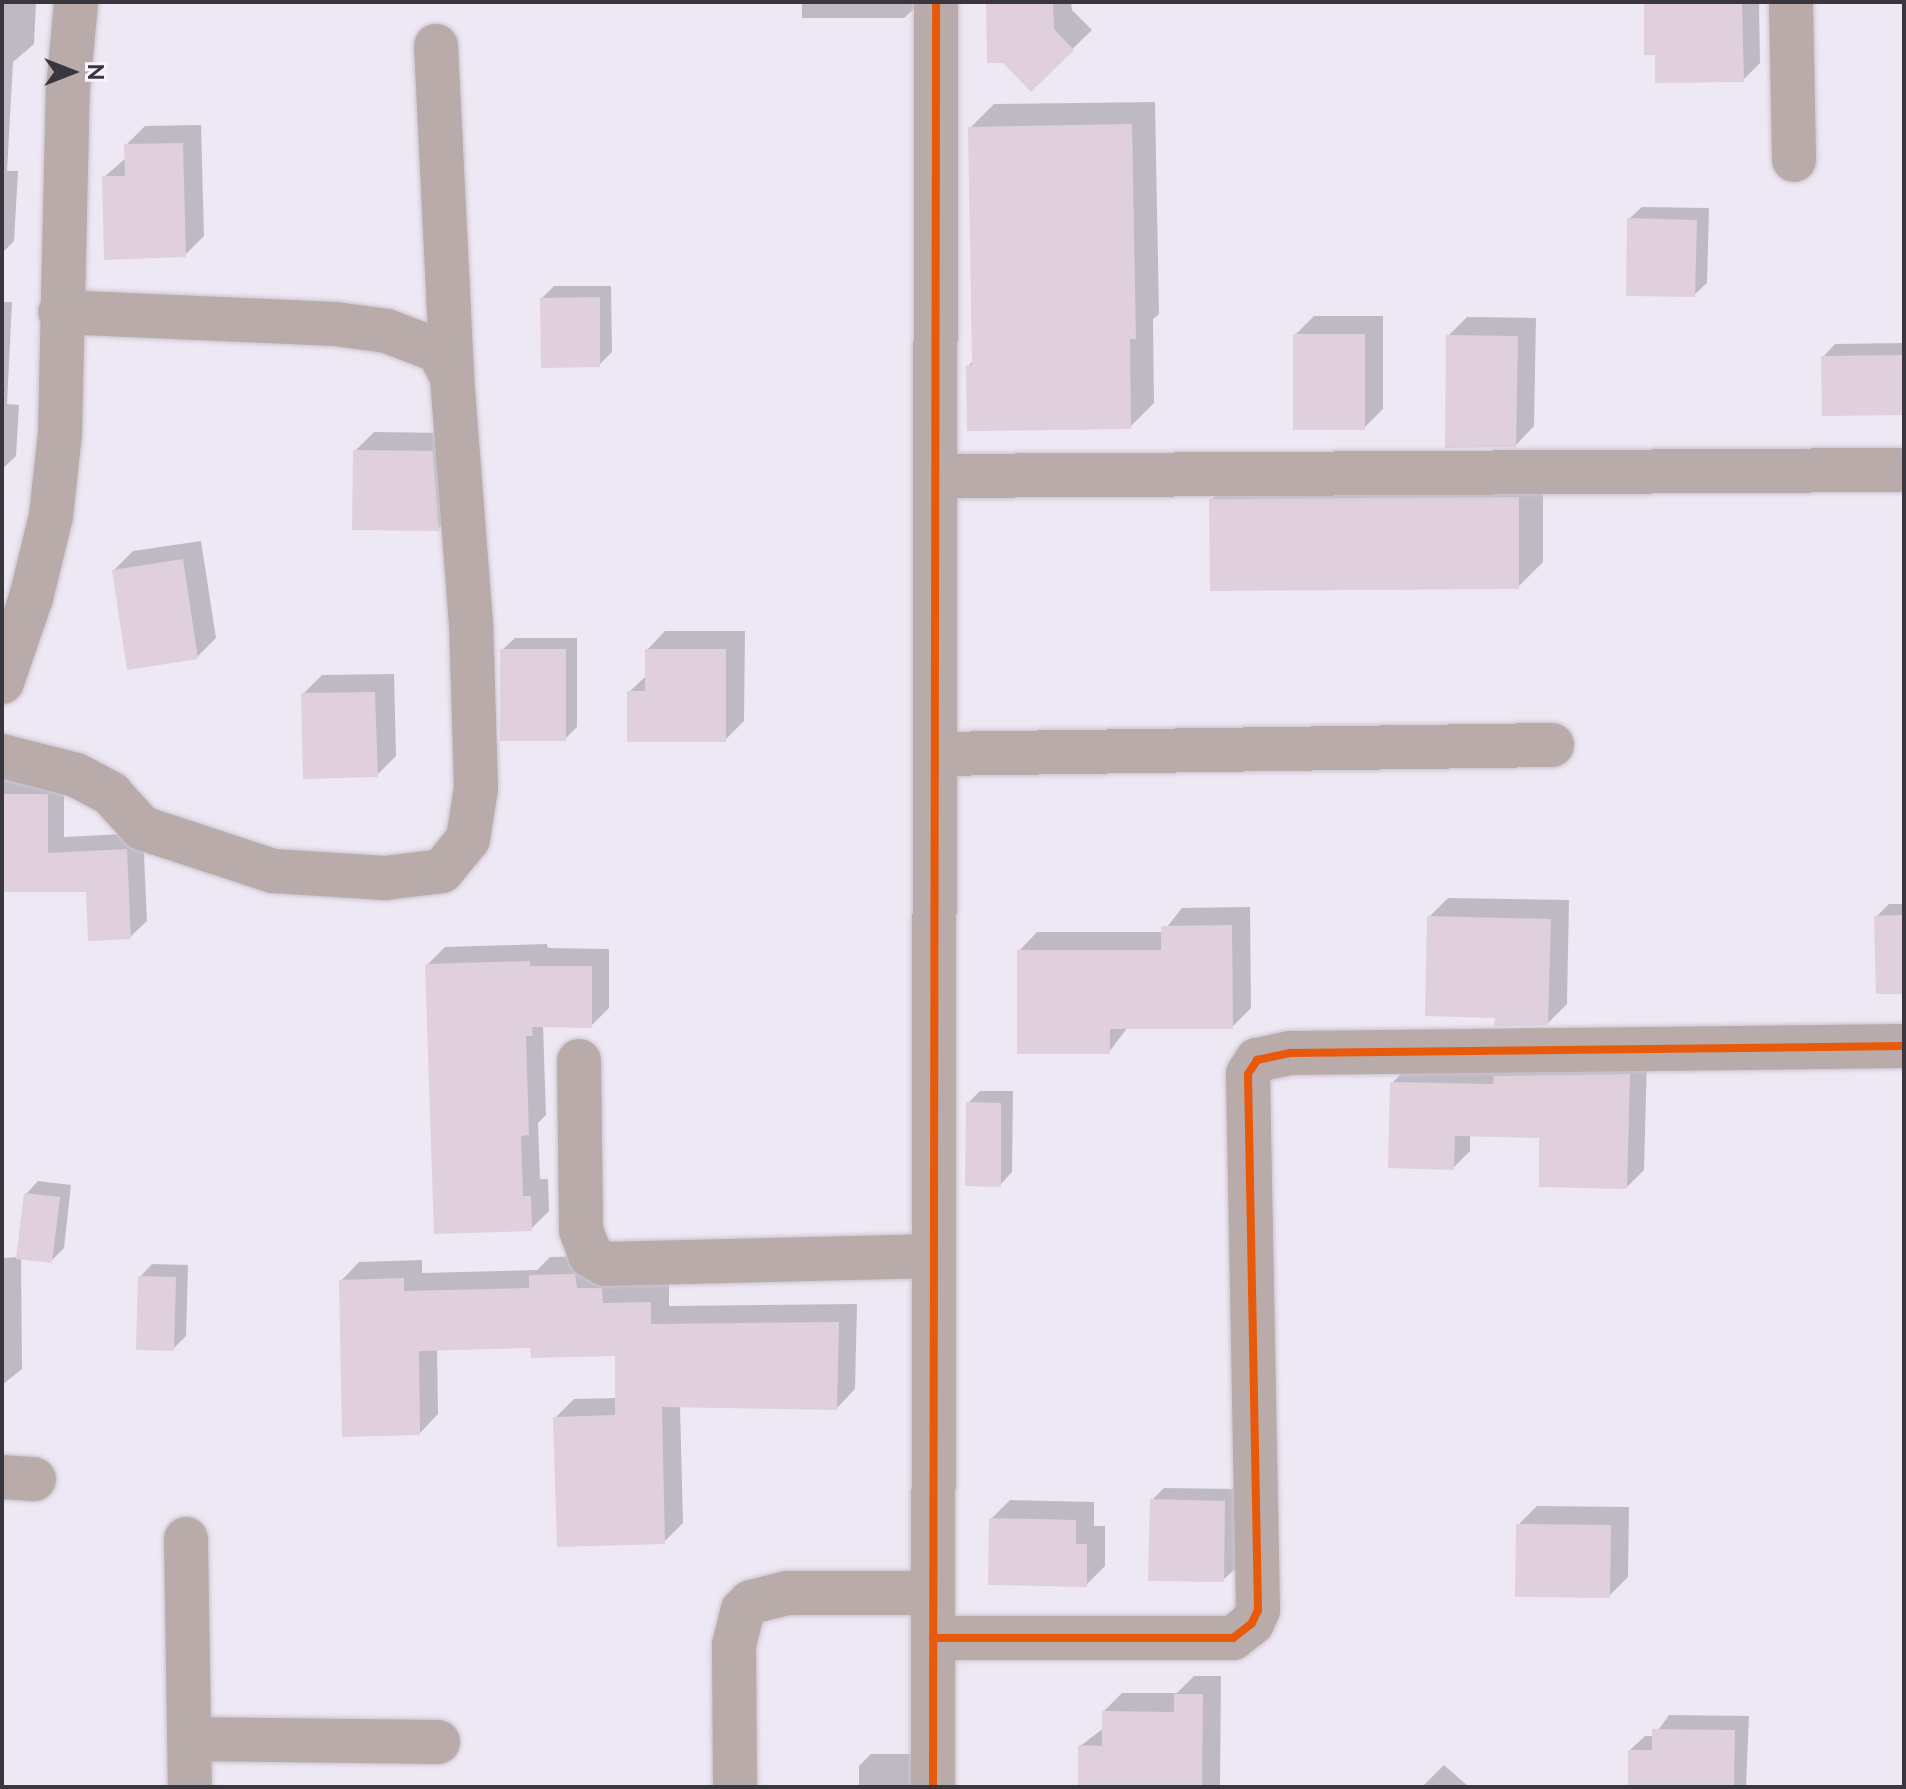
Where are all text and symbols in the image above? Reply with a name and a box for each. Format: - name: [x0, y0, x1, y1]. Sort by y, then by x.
- north arrow: [32, 32, 112, 112]
- text: N: [83, 64, 109, 80]

